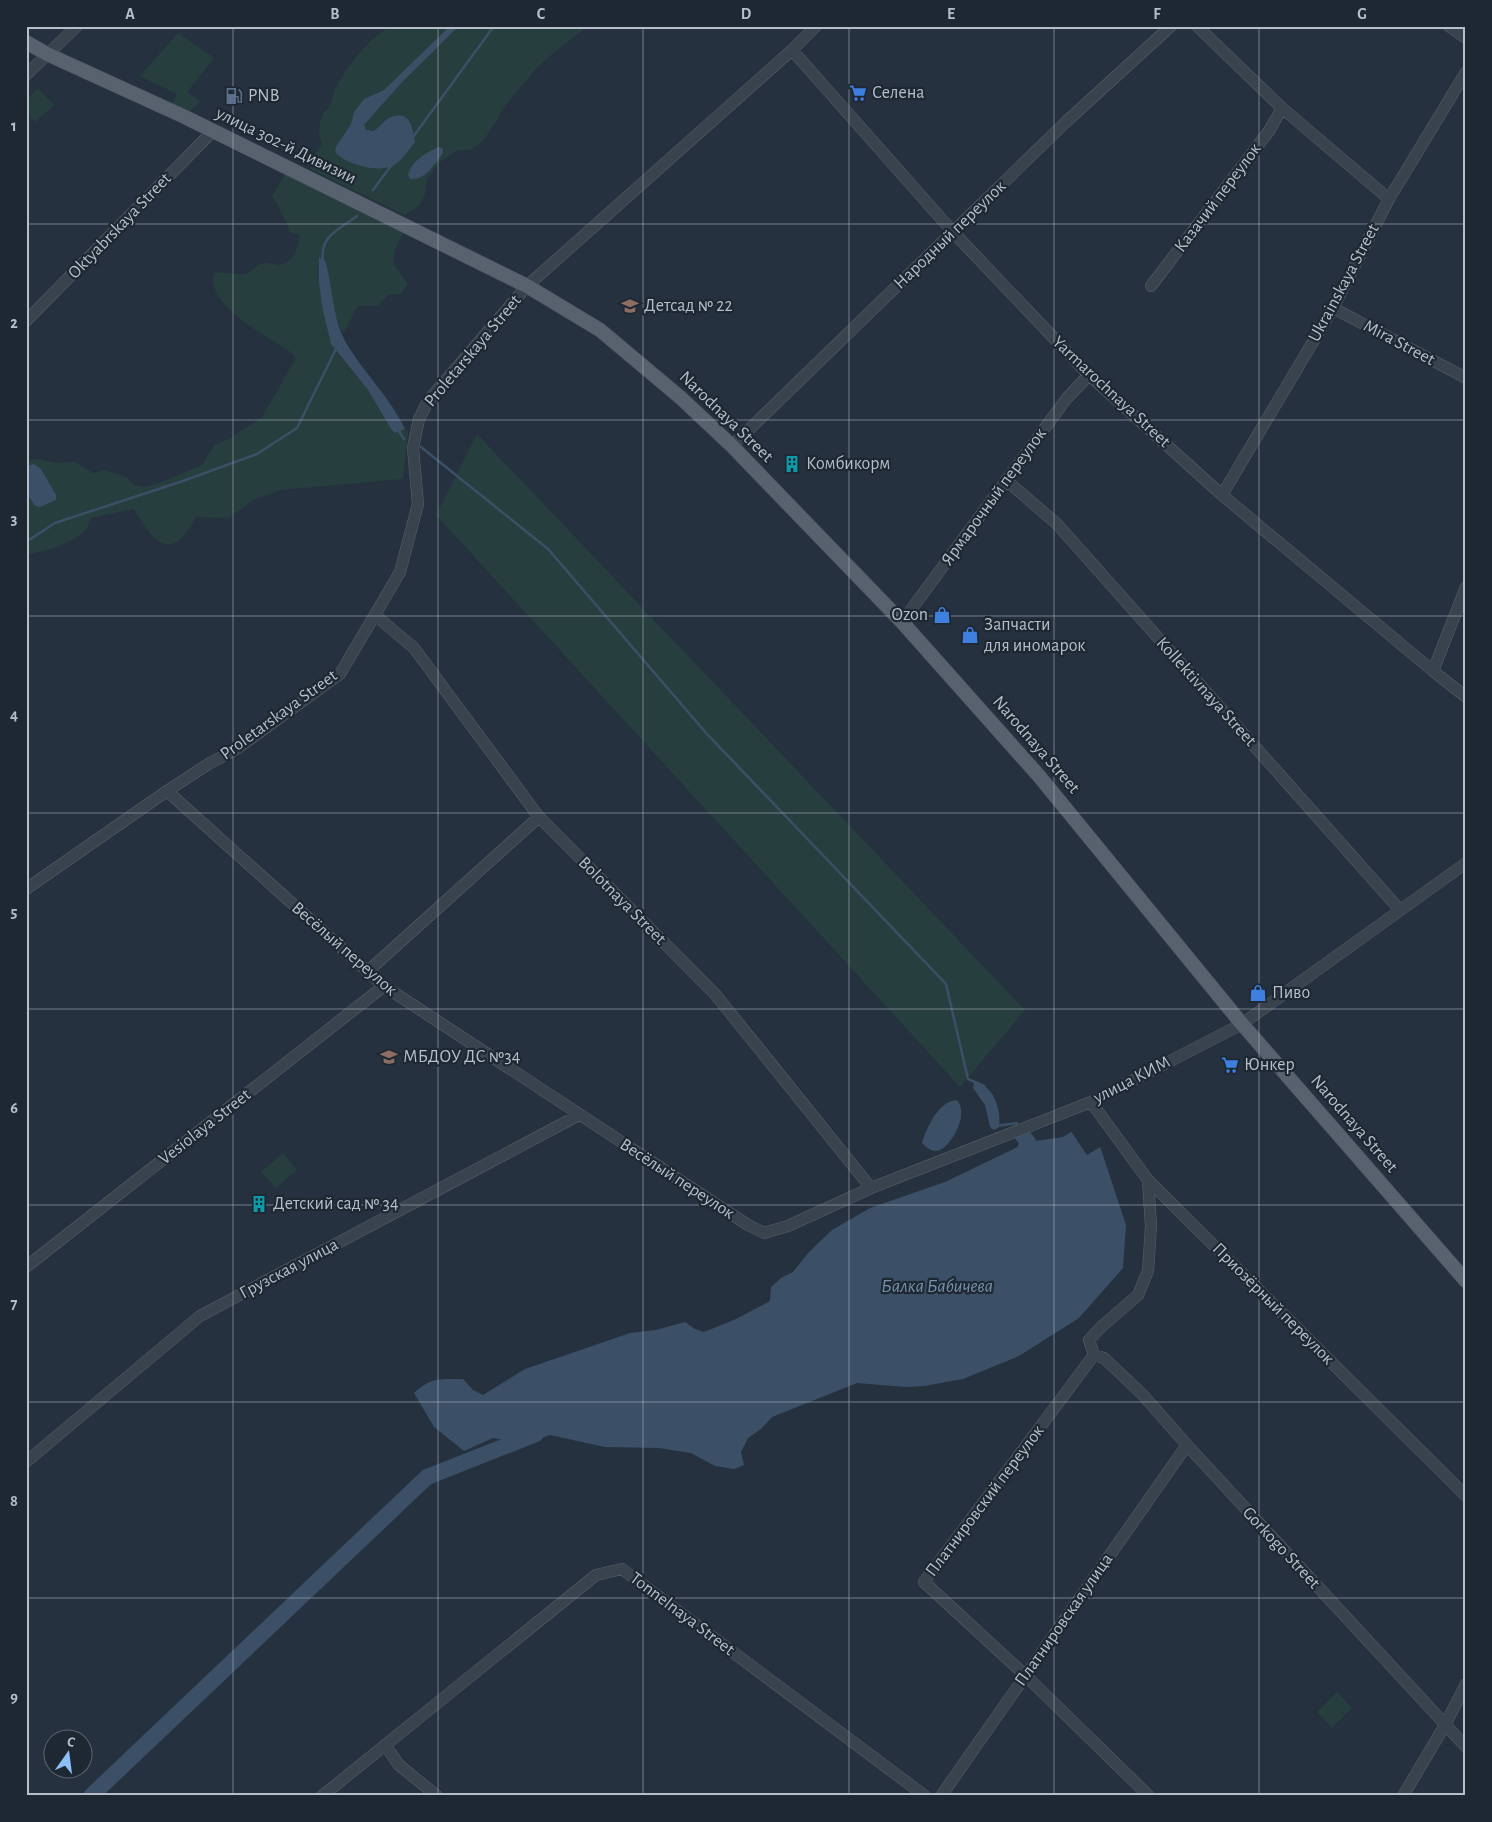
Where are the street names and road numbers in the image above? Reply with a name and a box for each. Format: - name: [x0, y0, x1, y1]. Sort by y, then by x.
- street label: улица 302-й Дивизии: [212, 104, 359, 188]
- street label: Казачий переулок: [1171, 139, 1265, 256]
- street label: Oktyabrskaya Street: [65, 169, 175, 282]
- street label: Народный переулок: [891, 177, 1010, 293]
- street label: Ukrainskaya Street: [1305, 221, 1383, 345]
- street label: Proletarskaya Street: [421, 291, 525, 410]
- street label: Mira Street: [1360, 317, 1438, 369]
- street label: Yarmarochnaya Street: [1049, 333, 1174, 451]
- street label: Narodnaya Street: [676, 368, 776, 466]
- street label: Ярмарочный переулок: [938, 424, 1050, 569]
- street label: Kollektivnaya Street: [1153, 634, 1260, 750]
- street label: Proletarskaya Street: [217, 666, 341, 763]
- street label: Narodnaya Street: [989, 693, 1083, 797]
- street label: Bolotnaya Street: [575, 854, 669, 948]
- street label: Весёлый переулок: [288, 899, 401, 1000]
- street label: улица КИМ: [1090, 1053, 1173, 1108]
- street label: Narodnaya Street: [1307, 1072, 1401, 1176]
- street label: Vesiolaya Street: [156, 1086, 255, 1168]
- street label: Весёлый переулок: [616, 1135, 738, 1223]
- street label: Грузская улица: [237, 1235, 341, 1303]
- street label: Приозёрный переулок: [1209, 1240, 1338, 1369]
- street label: Платнировский переулок: [922, 1421, 1048, 1580]
- street label: Gorkogo Street: [1239, 1504, 1323, 1593]
- street label: Платнировская улица: [1012, 1550, 1116, 1690]
- street label: Tonnelnaya Street: [626, 1569, 738, 1659]

